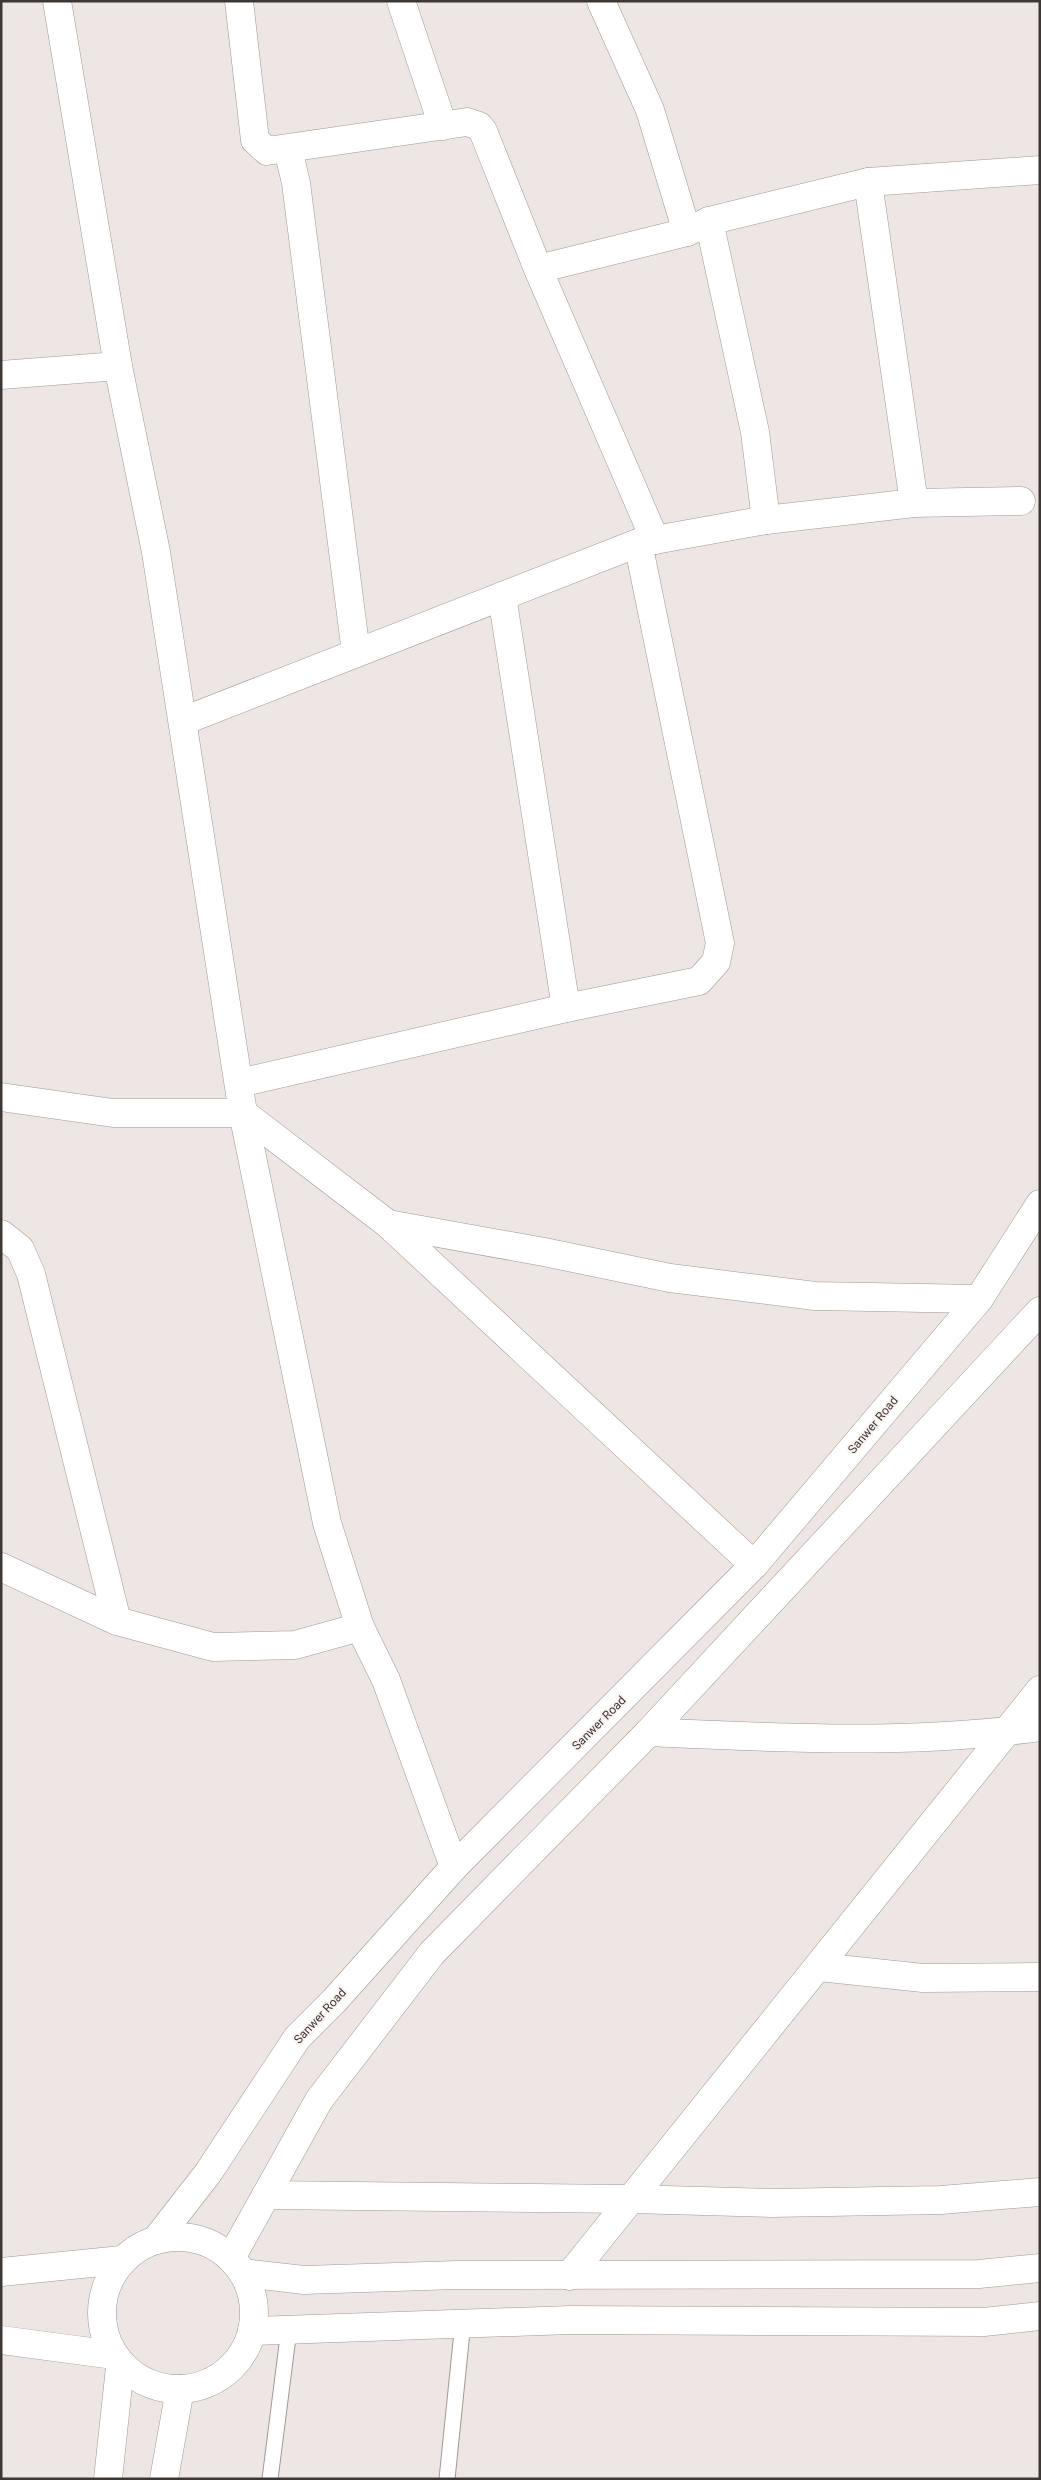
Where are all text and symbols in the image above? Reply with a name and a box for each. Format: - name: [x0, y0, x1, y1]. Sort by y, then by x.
- street label: Sanwer Road: [845, 1394, 901, 1456]
- street label: Sanwer Road: [569, 1693, 629, 1753]
- street label: Sanwer Road: [291, 1986, 349, 2046]

